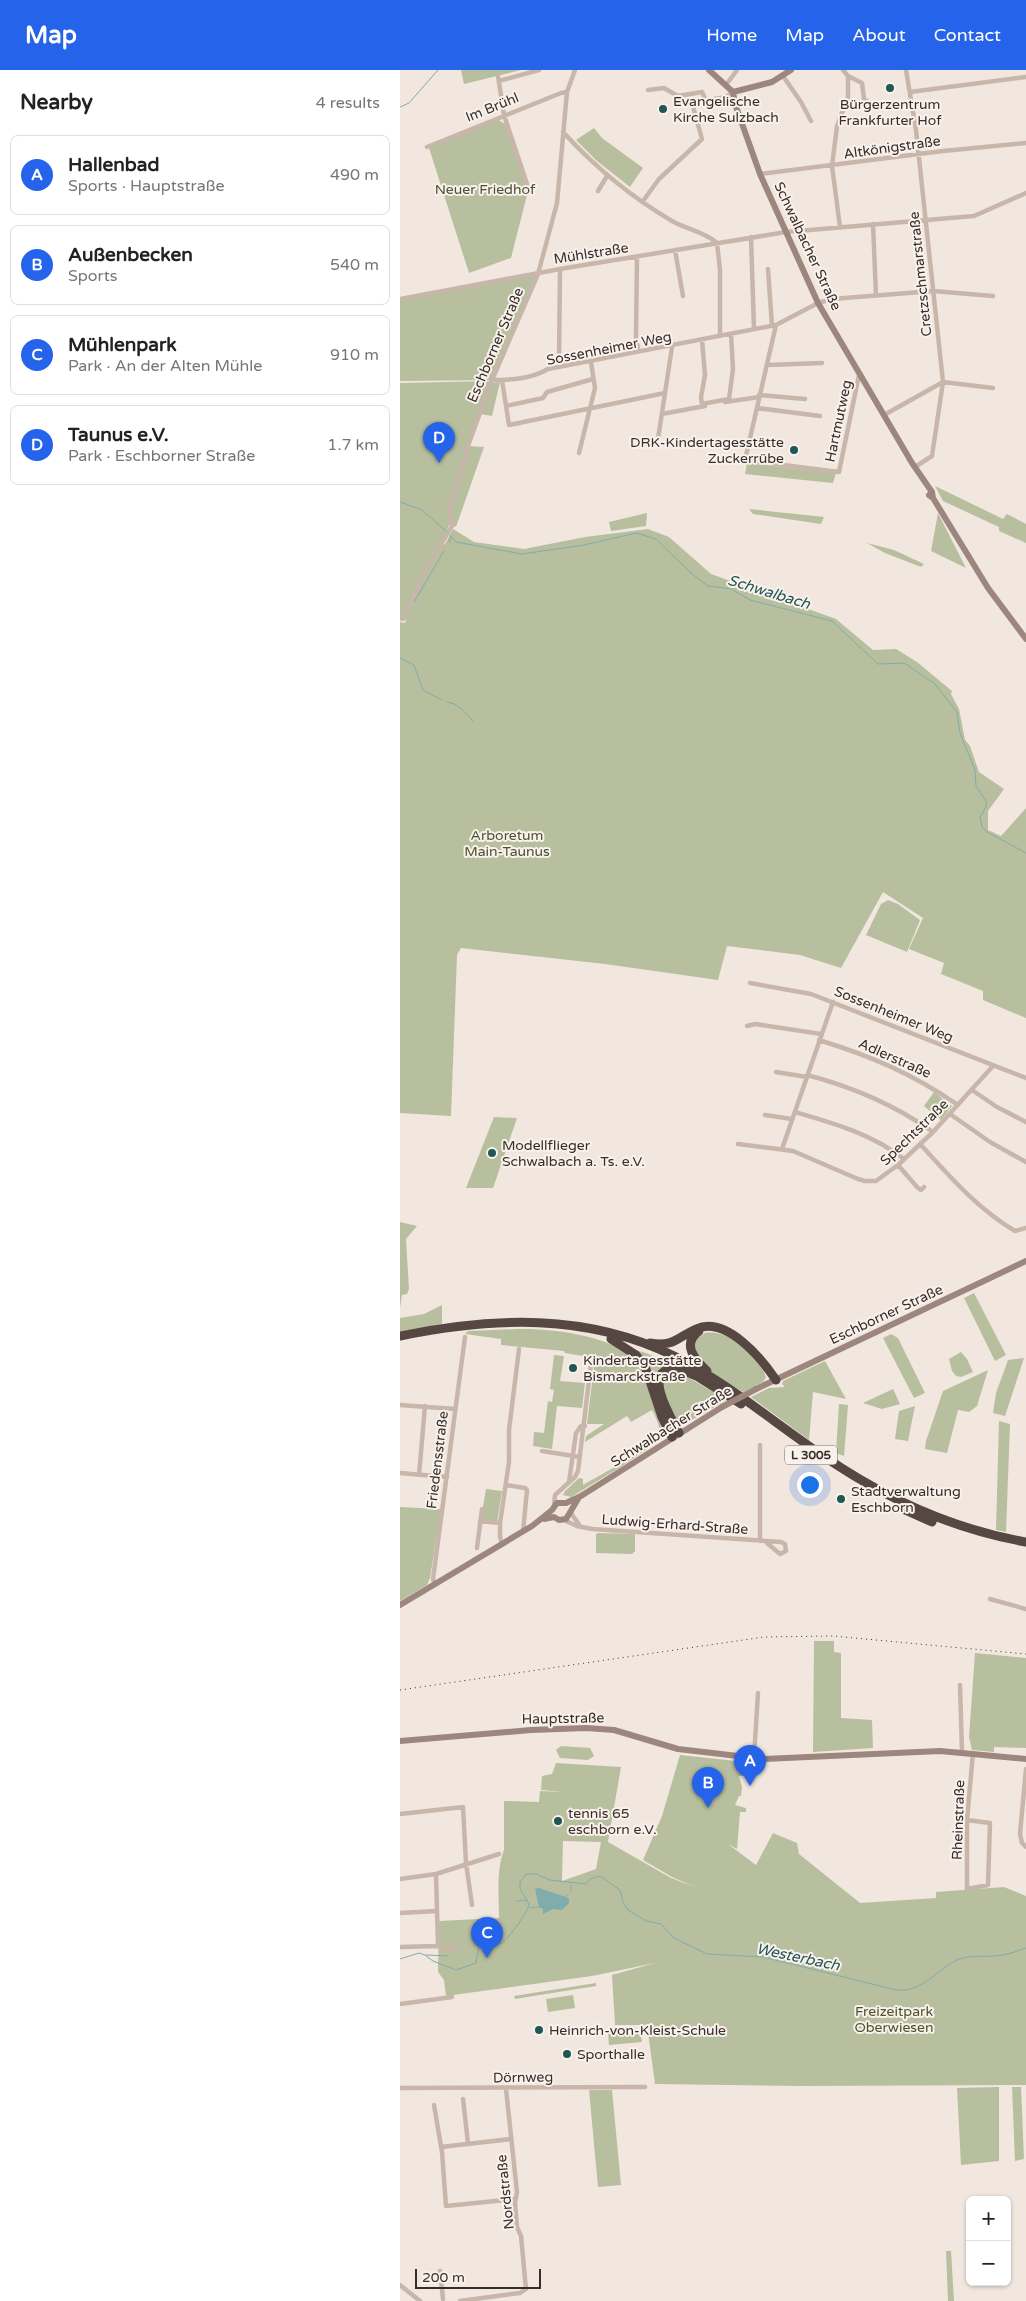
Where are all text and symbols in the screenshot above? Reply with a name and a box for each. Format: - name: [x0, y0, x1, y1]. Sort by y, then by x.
- text: Map: [25, 21, 77, 50]
- text: Home: [706, 24, 757, 46]
- text: Map: [785, 24, 824, 46]
- text: About: [852, 24, 906, 46]
- text: Contact: [934, 24, 1001, 46]
- marker: Bürgerzentrum Frankfurter Hof: [884, 82, 896, 94]
- street label: Im Brühl: [463, 89, 521, 126]
- text: Nearby: [20, 90, 93, 115]
- text: 4 results: [316, 93, 380, 113]
- place label: Evangelische Kirche Sulzbach: [673, 93, 779, 126]
- place label: Bürgerzentrum Frankfurter Hof: [838, 96, 942, 129]
- marker: Evangelische Kirche Sulzbach: [657, 103, 669, 115]
- street label: Altkönigstraße: [842, 132, 942, 163]
- text: Hallenbad: [68, 154, 159, 176]
- text: A: [31, 165, 43, 185]
- text: 490 m: [330, 165, 379, 185]
- text: Sports · Hauptstraße: [68, 176, 224, 196]
- street label: Schwalbacher Straße: [770, 179, 845, 313]
- park label: Neuer Friedhof: [435, 181, 536, 198]
- street label: Cretzschmarstraße: [905, 211, 936, 337]
- street label: Mühlstraße: [552, 239, 630, 268]
- text: Außenbecken: [68, 244, 193, 266]
- text: B: [31, 255, 43, 275]
- text: 540 m: [330, 255, 379, 275]
- text: Sports: [68, 266, 117, 286]
- street label: Eschborner Straße: [464, 285, 527, 405]
- street label: Sossenheimer Weg: [545, 328, 673, 369]
- text: Mühlenpark: [68, 334, 177, 356]
- text: C: [31, 345, 43, 365]
- text: 910 m: [330, 345, 379, 365]
- text: Park · An der Alten Mühle: [68, 356, 262, 376]
- street label: Hartmutweg: [821, 378, 855, 464]
- pin: D: [423, 422, 455, 463]
- text: Taunus e.V.: [68, 424, 169, 446]
- place label: DRK-Kindertagesstätte Zuckerrübe: [630, 434, 784, 467]
- text: D: [31, 435, 43, 455]
- text: 1.7 km: [327, 435, 379, 455]
- marker: DRK-Kindertagesstätte Zuckerrübe: [788, 444, 800, 456]
- text: Park · Eschborner Straße: [68, 446, 255, 466]
- water label: Schwalbach: [726, 571, 813, 613]
- park label: Arboretum Main-Taunus: [464, 827, 550, 860]
- street label: Sossenheimer Weg: [832, 983, 956, 1046]
- street label: Adlerstraße: [856, 1035, 934, 1082]
- street label: Spechtstraße: [877, 1096, 952, 1169]
- place label: Modellflieger Schwalbach a. Ts. e.V.: [502, 1137, 645, 1170]
- marker: Modellflieger Schwalbach a. Ts. e.V.: [486, 1147, 498, 1159]
- street label: Eschborner Straße: [827, 1281, 946, 1348]
- place label: Kindertagesstätte Bismarckstraße: [583, 1352, 702, 1385]
- marker: Kindertagesstätte Bismarckstraße: [567, 1362, 579, 1374]
- street label: Schwalbacher Straße: [607, 1382, 735, 1471]
- street label: Friedensstraße: [423, 1410, 452, 1510]
- road number: L 3005: [785, 1446, 837, 1464]
- your location: [797, 1472, 823, 1498]
- place label: Stadtverwaltung Eschborn: [851, 1483, 961, 1516]
- marker: Stadtverwaltung Eschborn: [835, 1493, 847, 1505]
- street label: Ludwig-Erhard-Straße: [601, 1511, 749, 1538]
- street label: Hauptstraße: [522, 1709, 605, 1728]
- pin: A: [734, 1745, 766, 1786]
- pin: B: [692, 1767, 724, 1808]
- street label: Rheinstraße: [949, 1780, 968, 1860]
- place label: tennis 65 eschborn e.V.: [568, 1805, 657, 1838]
- marker: tennis 65 eschborn e.V.: [552, 1815, 564, 1827]
- pin: C: [471, 1917, 503, 1958]
- water label: Westerbach: [755, 1939, 842, 1975]
- park label: Freizeitpark Oberwiesen: [854, 2003, 934, 2036]
- place label: Heinrich-von-Kleist-Schule: [549, 2022, 726, 2039]
- marker: Heinrich-von-Kleist-Schule: [533, 2024, 545, 2036]
- place label: Sporthalle: [577, 2046, 645, 2063]
- marker: Sporthalle: [561, 2048, 573, 2060]
- street label: Dörnweg: [493, 2068, 553, 2087]
- street label: Nordstraße: [493, 2154, 518, 2230]
- map controls: [966, 2196, 1011, 2286]
- button: +: [966, 2196, 1011, 2241]
- button: −: [966, 2241, 1011, 2286]
- scale bar: [415, 2266, 541, 2289]
- text: 200 m: [422, 2269, 465, 2286]

